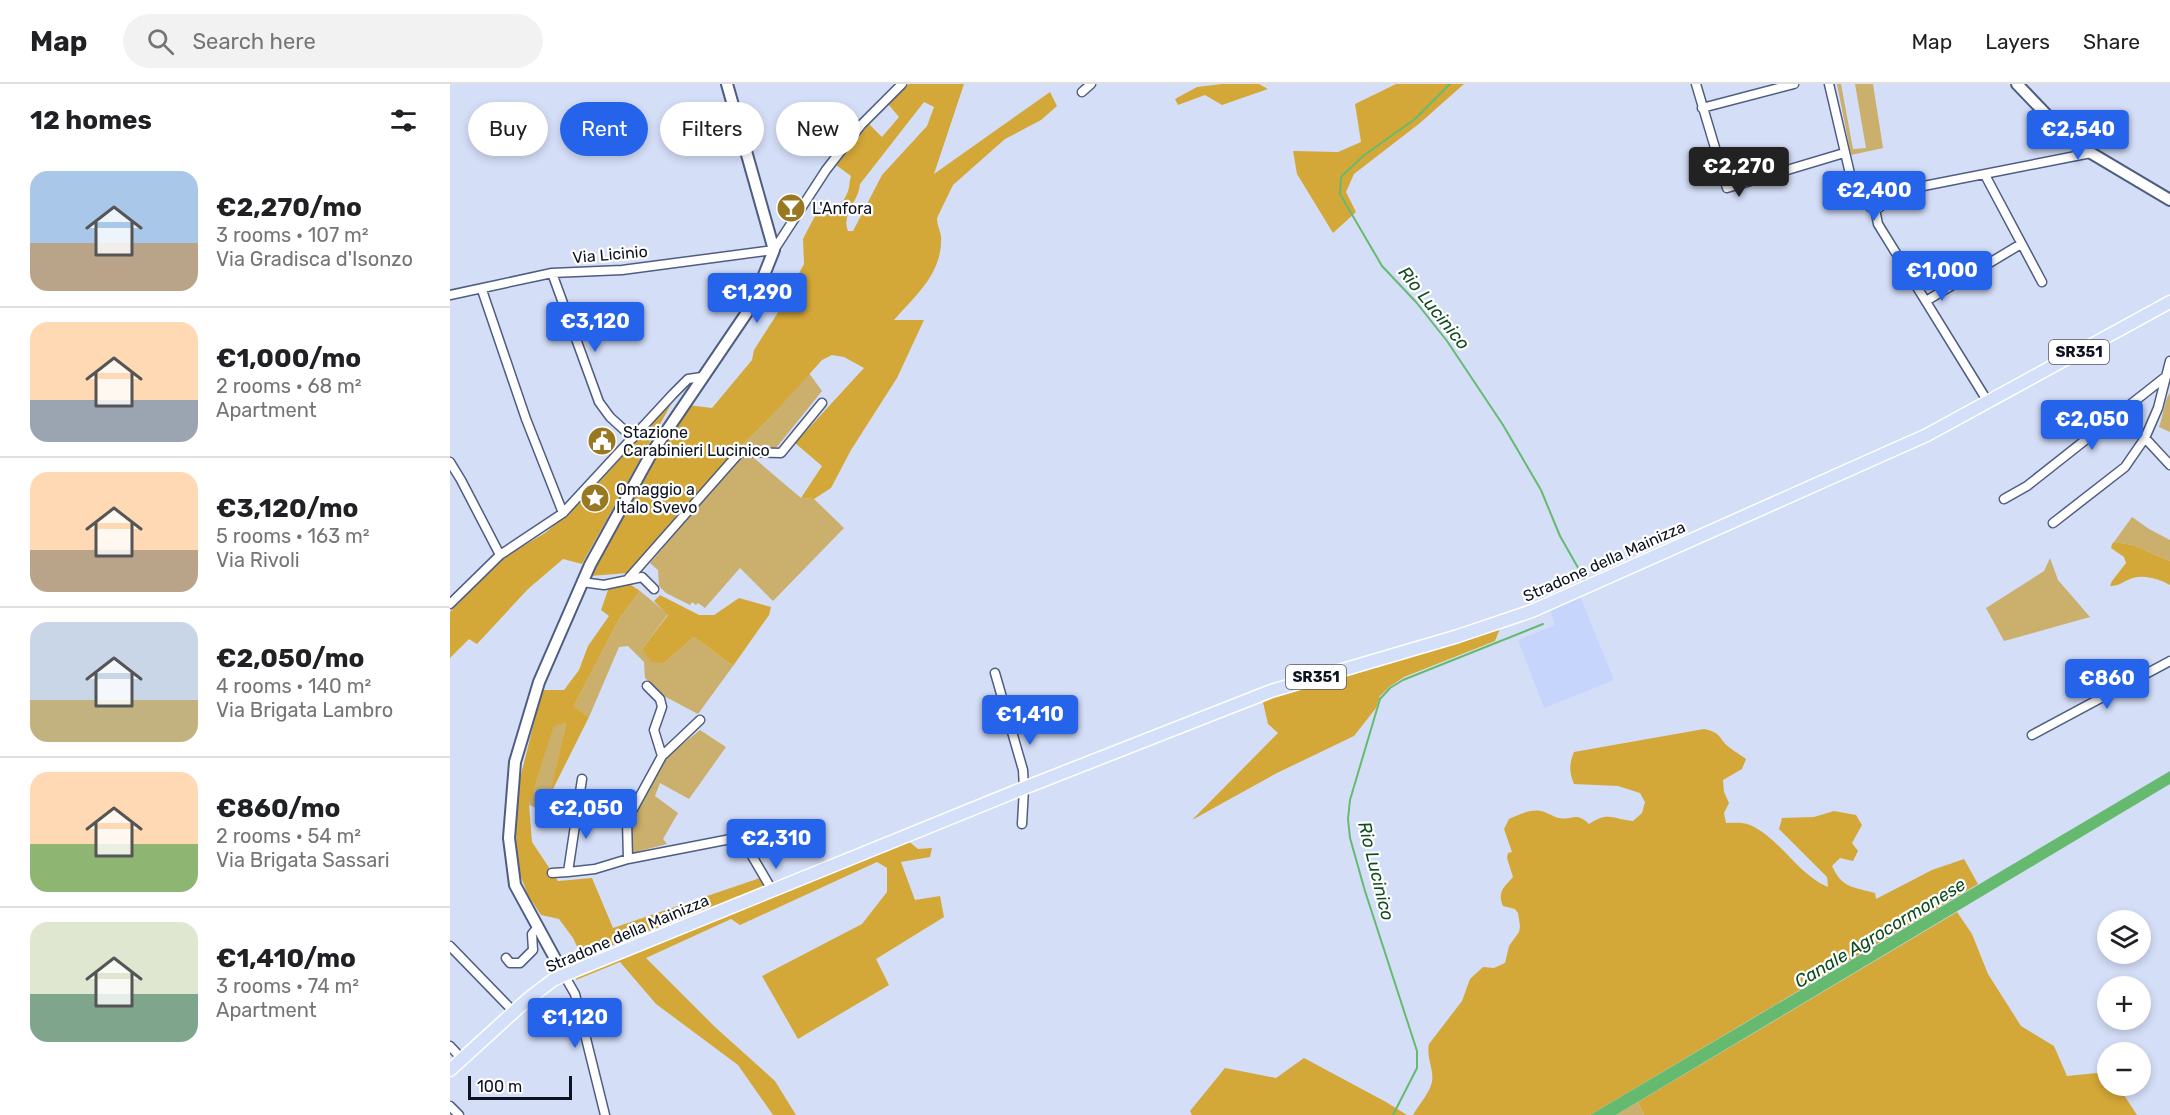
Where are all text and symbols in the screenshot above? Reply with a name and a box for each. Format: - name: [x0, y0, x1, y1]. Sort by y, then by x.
- search box: [123, 14, 543, 68]
- text: Map: [30, 25, 87, 58]
- icon: search: [144, 25, 177, 58]
- text: Search here: [192, 28, 316, 55]
- text: Map: [1911, 29, 1952, 54]
- text: Layers: [1985, 29, 2050, 54]
- text: Share: [2083, 29, 2140, 54]
- chip: Buy: [468, 102, 548, 156]
- chip: Rent: [560, 102, 648, 156]
- chip: Filters: [660, 102, 764, 156]
- chip: New: [776, 102, 860, 156]
- icon: filters: [387, 104, 420, 137]
- text: 12 homes: [30, 105, 152, 136]
- pin: €2,540: [2029, 110, 2127, 161]
- text: €2,540: [2041, 117, 2115, 141]
- pin: €2,270: [1690, 147, 1788, 198]
- text: €2,270: [1703, 154, 1775, 178]
- pin: €2,400: [1825, 171, 1923, 222]
- text: €2,400: [1837, 178, 1911, 202]
- text: €2,270/mo: [216, 192, 362, 223]
- bar icon: L'Anfora: [775, 192, 807, 224]
- icon: home: [78, 195, 150, 267]
- place label: L'Anfora: [812, 199, 872, 218]
- text: 3 rooms · 107 m²: [216, 223, 369, 247]
- street label: Via Licinio: [572, 242, 648, 267]
- text: Via Gradisca d'Isonzo: [216, 247, 413, 271]
- pin: €1,000: [1893, 251, 1991, 302]
- text: €1,000: [1906, 258, 1978, 282]
- water label: Rio Lucinico: [1394, 262, 1474, 354]
- pin: €1,290: [708, 273, 806, 324]
- text: €1,290: [722, 280, 792, 304]
- pin: €3,120: [546, 302, 644, 353]
- text: €3,120: [560, 309, 630, 333]
- road number: SR351: [2049, 340, 2109, 364]
- text: €1,000/mo: [216, 343, 361, 374]
- icon: home: [78, 346, 150, 418]
- text: 2 rooms · 68 m²: [216, 374, 362, 398]
- text: Apartment: [216, 398, 317, 422]
- pin: €2,050: [2043, 400, 2141, 451]
- text: €2,050: [2055, 407, 2129, 431]
- place label: Stazione Carabinieri Lucinico: [623, 423, 770, 460]
- public building icon: Stazione Carabinieri Lucinico: [586, 425, 618, 457]
- place label: Omaggio a Italo Svevo: [616, 480, 697, 517]
- place icon: Omaggio a Italo Svevo: [579, 482, 611, 514]
- text: €3,120/mo: [216, 493, 358, 524]
- icon: home: [78, 496, 150, 568]
- street label: Stradone della Mainizza: [1520, 517, 1688, 606]
- text: 5 rooms · 163 m²: [216, 524, 370, 548]
- text: Via Rivoli: [216, 548, 300, 572]
- text: €2,050/mo: [216, 643, 364, 674]
- icon: home: [78, 646, 150, 718]
- pin: €860: [2071, 659, 2143, 710]
- road number: SR351: [1286, 665, 1346, 689]
- text: €860: [2079, 666, 2135, 690]
- text: 4 rooms · 140 m²: [216, 674, 371, 698]
- pin: €1,410: [981, 695, 1079, 746]
- text: Via Brigata Lambro: [216, 698, 393, 722]
- text: €1,410: [996, 702, 1064, 726]
- pin: €2,050: [537, 789, 635, 840]
- text: €860/mo: [216, 793, 340, 824]
- icon: home: [78, 796, 150, 868]
- text: €2,050: [549, 796, 623, 820]
- pin: €2,310: [727, 819, 825, 870]
- water label: Rio Lucinico: [1353, 819, 1399, 923]
- text: 2 rooms · 54 m²: [216, 824, 361, 848]
- text: €2,310: [741, 826, 811, 850]
- text: Via Brigata Sassari: [216, 848, 390, 872]
- water label: Canale Agrocormonese: [1790, 873, 1970, 993]
- street label: Stradone della Mainizza: [543, 890, 712, 976]
- map controls: [2097, 910, 2151, 1096]
- button: layers: [2097, 910, 2151, 964]
- text: €1,410/mo: [216, 943, 356, 974]
- icon: home: [78, 946, 150, 1018]
- text: 3 rooms · 74 m²: [216, 974, 359, 998]
- button: +: [2097, 976, 2151, 1030]
- text: Apartment: [216, 998, 317, 1022]
- pin: €1,120: [526, 998, 624, 1049]
- text: €1,120: [542, 1005, 608, 1029]
- button: −: [2097, 1042, 2151, 1096]
- scale bar: [468, 1073, 572, 1100]
- text: 100 m: [477, 1077, 522, 1096]

